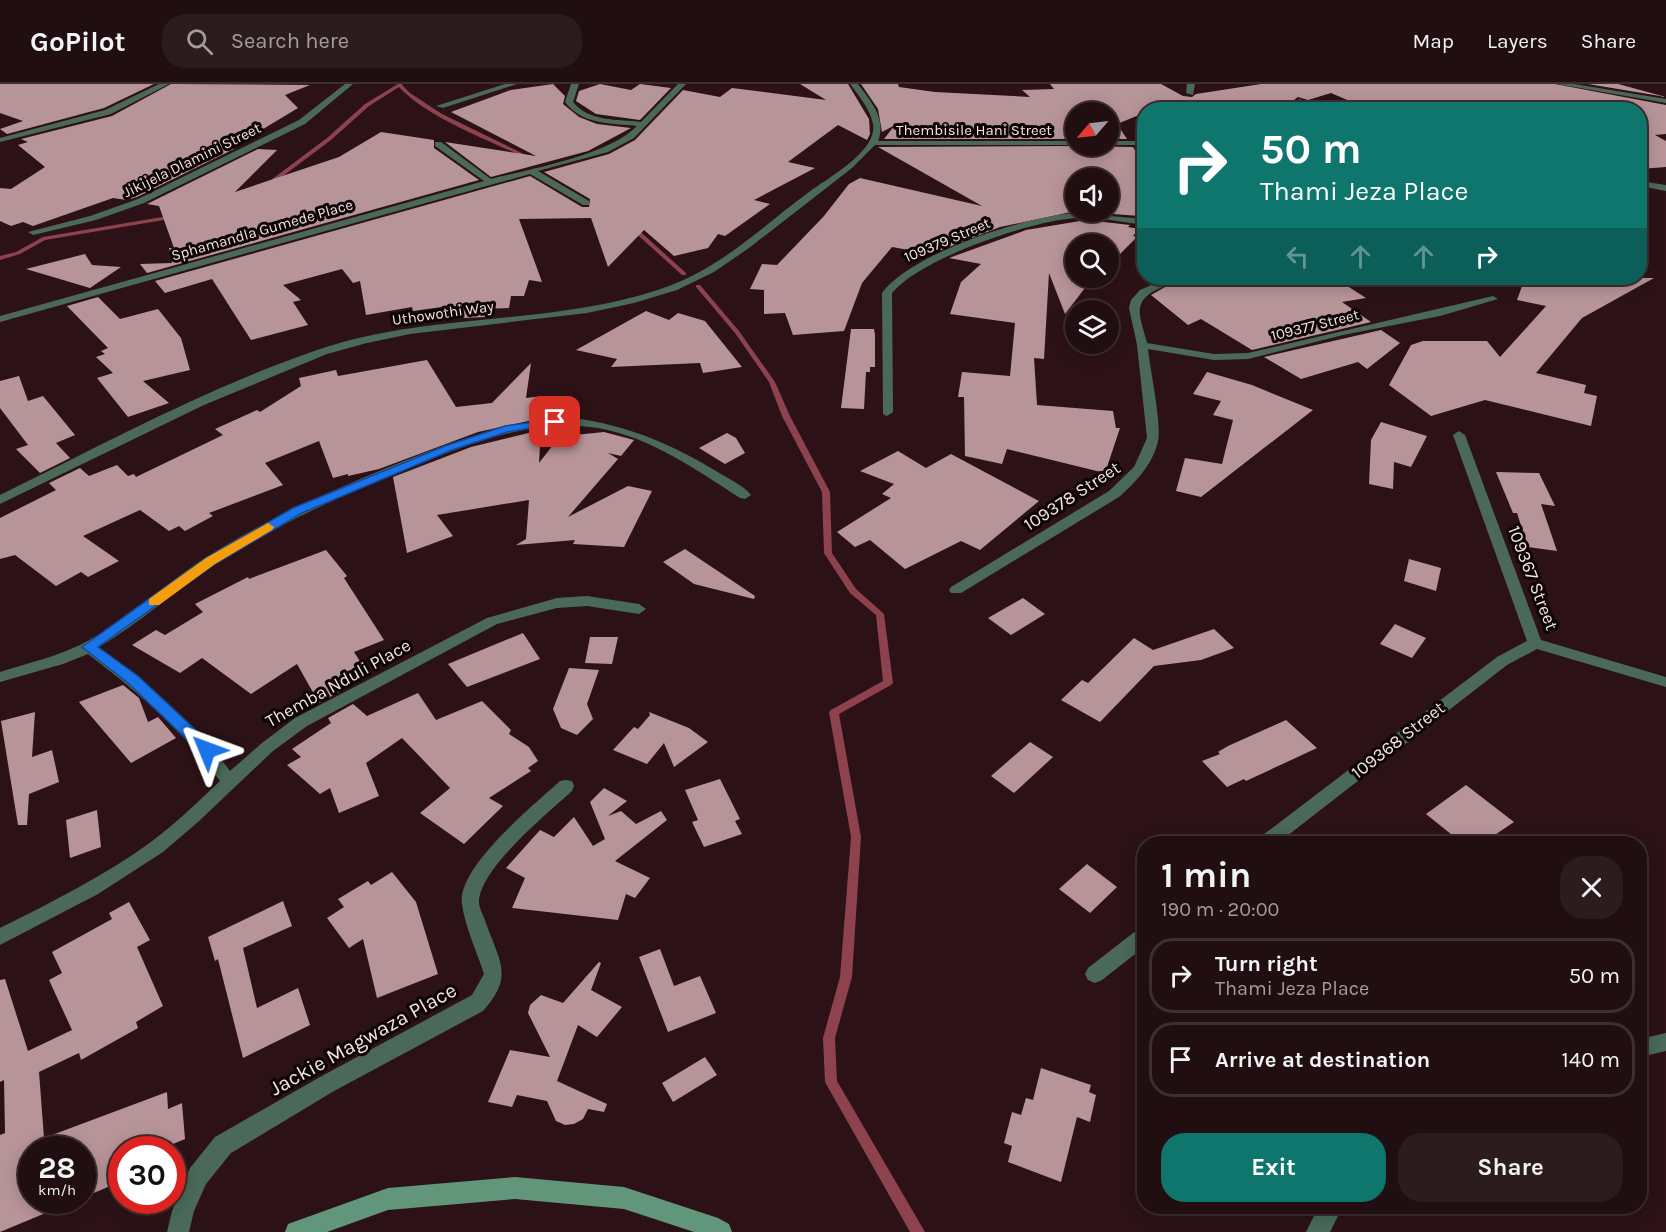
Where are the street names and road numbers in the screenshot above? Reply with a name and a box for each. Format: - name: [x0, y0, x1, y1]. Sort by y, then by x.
- street label: Jikijela Dlamini Street: [120, 119, 264, 201]
- street label: Thembisile Hani Street: [896, 121, 1052, 139]
- street label: Sphamandla Gumede Place: [169, 195, 355, 265]
- street label: 109379 Street: [901, 214, 993, 266]
- street label: Uthowothi Way: [391, 297, 495, 329]
- street label: 109377 Street: [1269, 305, 1361, 345]
- street label: 109378 Street: [1020, 456, 1125, 535]
- street label: 109367 Street: [1503, 523, 1563, 634]
- street label: Themba Nduli Place: [261, 634, 415, 732]
- street label: 109368 Street: [1347, 696, 1449, 783]
- street label: Jackie Magwaza Place: [265, 978, 461, 1100]

